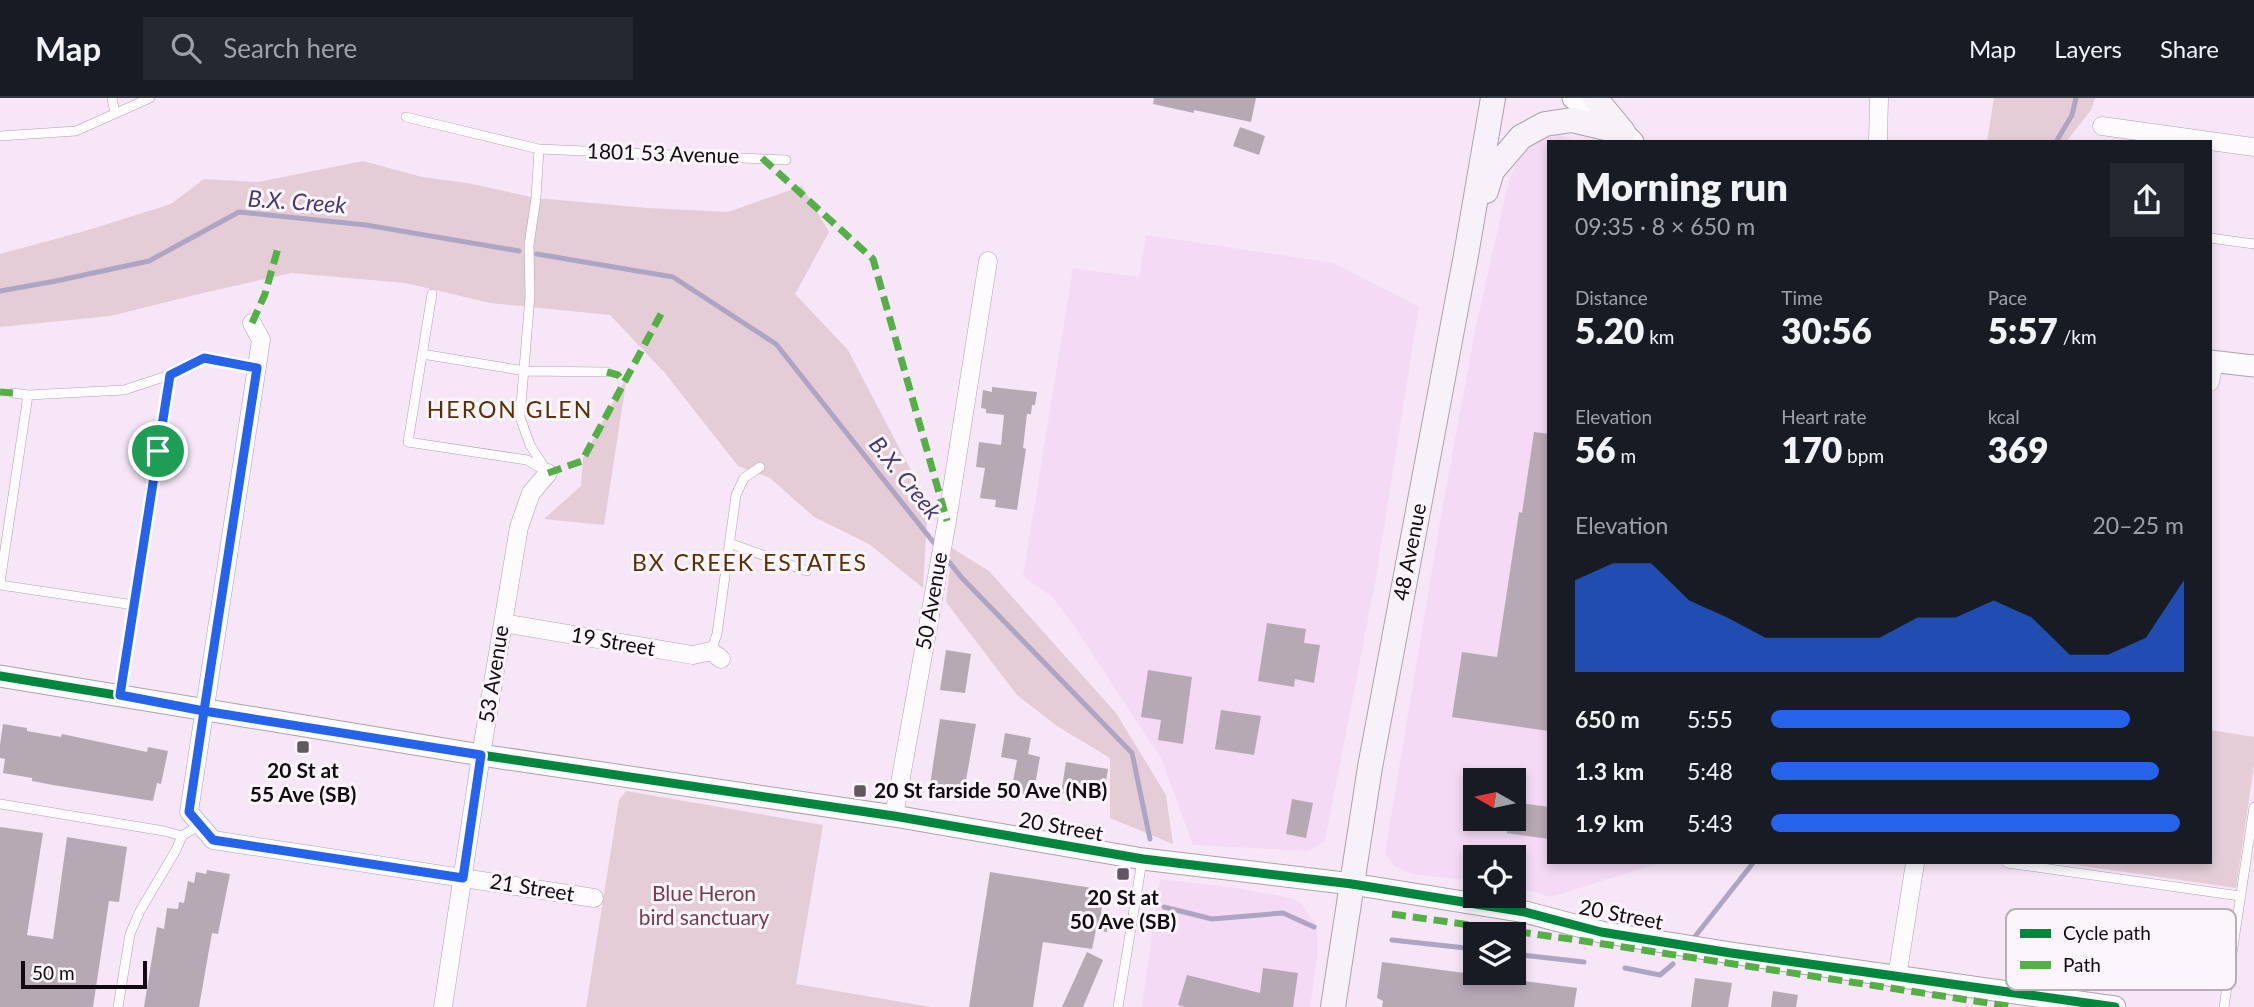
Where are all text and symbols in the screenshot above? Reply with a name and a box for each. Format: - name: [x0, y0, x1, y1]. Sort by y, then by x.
- search box: [143, 17, 633, 80]
- text: Map: [35, 28, 101, 68]
- icon: search: [167, 29, 205, 67]
- text: Search here: [223, 32, 357, 64]
- text: Map: [1969, 34, 2016, 63]
- text: Layers: [2054, 34, 2122, 63]
- text: Share: [2160, 34, 2219, 63]
- street label: 1801 53 Avenue: [586, 137, 740, 168]
- text: Morning run: [1575, 163, 1788, 209]
- button: share: [2110, 163, 2184, 237]
- water label: B.X. Creek: [247, 184, 348, 218]
- text: 09:35 · 8 × 650 m: [1575, 212, 1755, 240]
- text: Distance: [1575, 286, 1648, 309]
- text: Time: [1781, 286, 1823, 309]
- text: Pace: [1988, 286, 2027, 309]
- text: 5.20: [1575, 309, 1644, 351]
- text: 30:56: [1781, 309, 1872, 351]
- text: 5:57: [1988, 309, 2058, 351]
- text: km: [1644, 325, 1674, 348]
- text: /km: [2058, 325, 2097, 348]
- district label: HERON GLEN: [427, 395, 593, 423]
- text: Elevation: [1575, 405, 1652, 428]
- text: Heart rate: [1781, 405, 1867, 428]
- text: kcal: [1988, 405, 2020, 428]
- pin: [128, 421, 188, 481]
- text: 56: [1575, 428, 1616, 470]
- text: 170: [1781, 428, 1842, 470]
- text: 369: [1988, 428, 2049, 470]
- water label: B.X. Creek: [864, 430, 948, 525]
- icon: arrive: [139, 432, 177, 470]
- text: m: [1616, 444, 1636, 467]
- text: bpm: [1842, 444, 1884, 467]
- street label: 48 Avenue: [1387, 501, 1430, 602]
- text: Elevation: [1575, 511, 1668, 539]
- text: 20–25 m: [2092, 511, 2184, 539]
- district label: BX CREEK ESTATES: [632, 548, 868, 576]
- street label: 50 Avenue: [910, 550, 951, 651]
- street label: 19 Street: [569, 621, 658, 660]
- street label: 53 Avenue: [472, 623, 513, 724]
- text: 650 m: [1575, 705, 1640, 733]
- text: 5:55: [1687, 705, 1733, 733]
- marker: 20 St at 55 Ave (SB): [295, 739, 311, 755]
- place label: 20 St at 55 Ave (SB): [250, 757, 356, 806]
- text: 1.3 km: [1575, 757, 1644, 785]
- text: 5:48: [1687, 757, 1733, 785]
- north arrow: [1463, 768, 1526, 831]
- map controls: [1463, 768, 1526, 985]
- place label: 20 St farside 50 Ave (NB): [874, 777, 1107, 802]
- marker: 20 St farside 50 Ave (NB): [852, 783, 868, 799]
- street label: 20 Street: [1017, 806, 1106, 845]
- text: 1.9 km: [1575, 809, 1644, 837]
- text: 5:43: [1687, 809, 1733, 837]
- button: locate: [1463, 845, 1526, 908]
- marker: 20 St at 50 Ave (SB): [1115, 866, 1131, 882]
- street label: 21 Street: [488, 868, 577, 906]
- park label: Blue Heron bird sanctuary: [639, 880, 769, 929]
- place label: 20 St at 50 Ave (SB): [1070, 884, 1176, 933]
- street label: 20 Street: [1577, 893, 1666, 934]
- legend: [2006, 909, 2236, 990]
- text: Cycle path: [2063, 921, 2151, 944]
- button: layers: [1463, 922, 1526, 985]
- text: Path: [2063, 953, 2101, 976]
- scale bar: [21, 958, 147, 990]
- text: 50 m: [32, 961, 75, 984]

